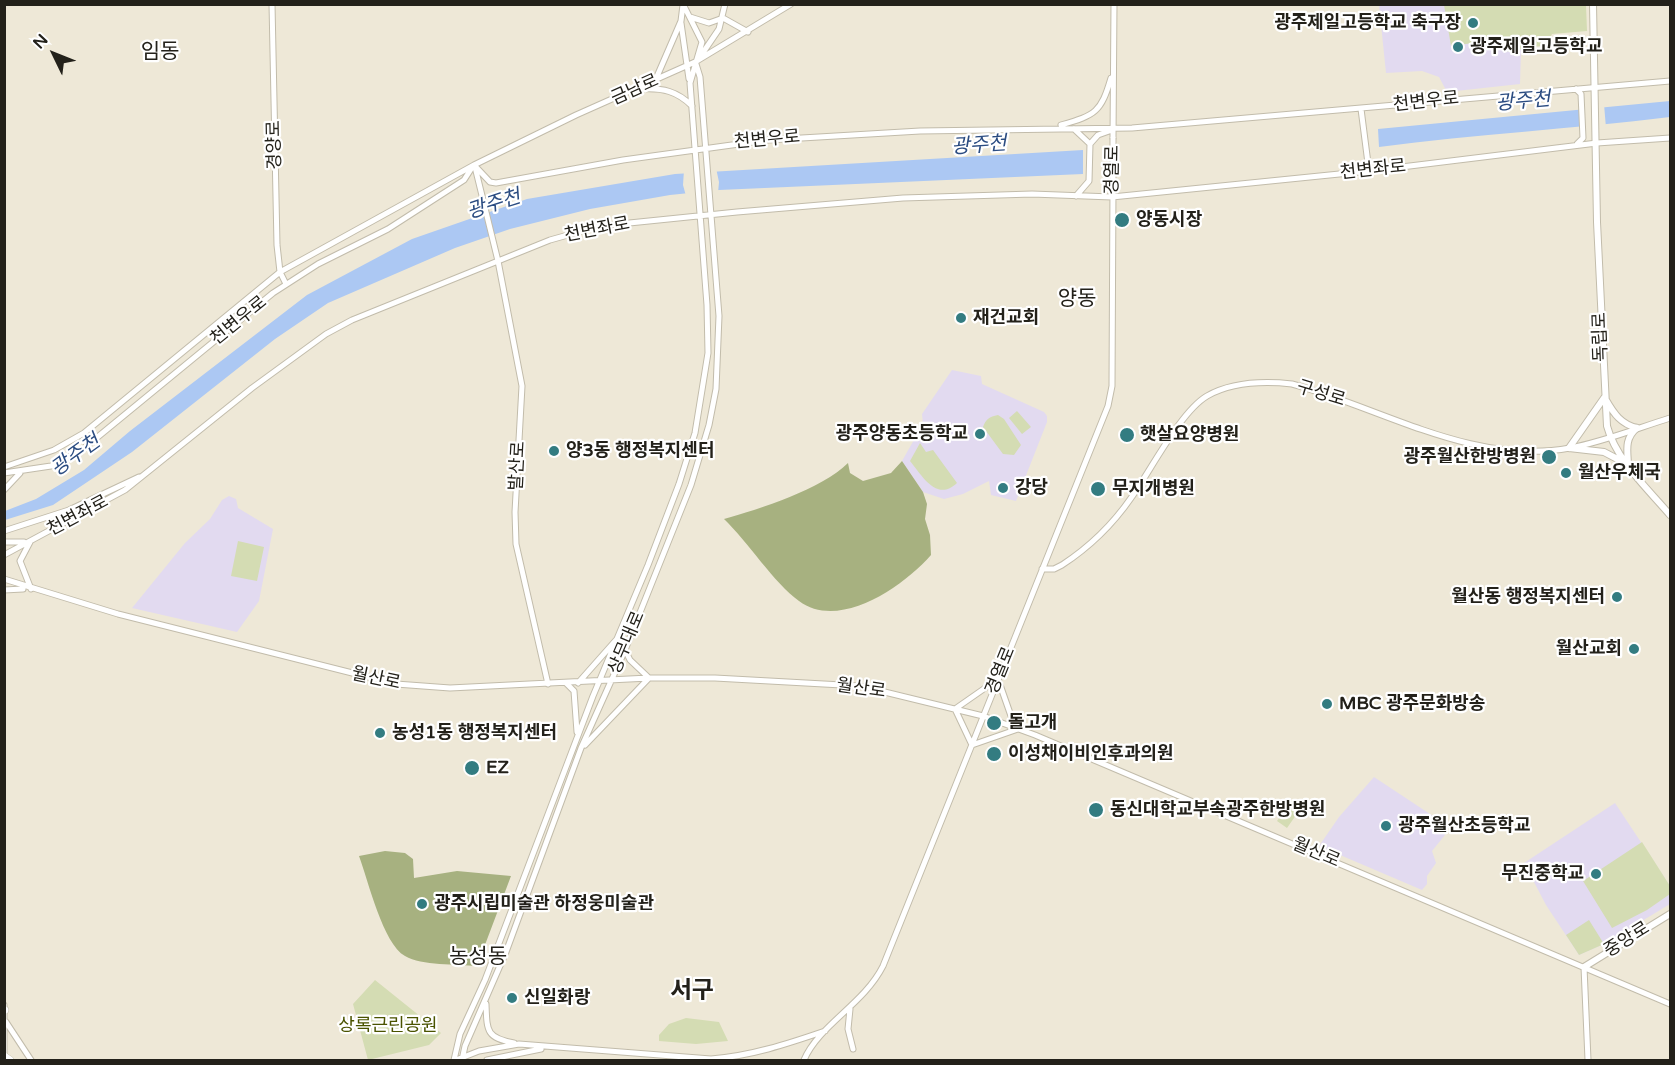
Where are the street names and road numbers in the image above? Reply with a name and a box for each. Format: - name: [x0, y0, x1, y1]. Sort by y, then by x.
- street label: 금남로: [608, 70, 662, 110]
- street label: 천변우로: [1392, 88, 1460, 116]
- street label: 경양로: [264, 120, 286, 170]
- street label: 천변우로: [733, 126, 801, 154]
- street label: 경열로: [1102, 145, 1124, 195]
- street label: 천변좌로: [1339, 156, 1407, 184]
- street label: 천변좌로: [562, 213, 632, 247]
- street label: 천변우로: [206, 292, 272, 350]
- street label: 독립로: [1589, 312, 1613, 362]
- street label: 구성로: [1294, 376, 1348, 412]
- street label: 발산로: [506, 441, 530, 491]
- street label: 천변좌로: [44, 491, 112, 541]
- street label: 상무대로: [604, 608, 650, 678]
- street label: 경열로: [982, 644, 1020, 698]
- street label: 월산로: [349, 663, 403, 695]
- street label: 월산로: [835, 675, 887, 703]
- street label: 월산로: [1289, 833, 1343, 873]
- street label: 중앙로: [1600, 918, 1654, 962]

